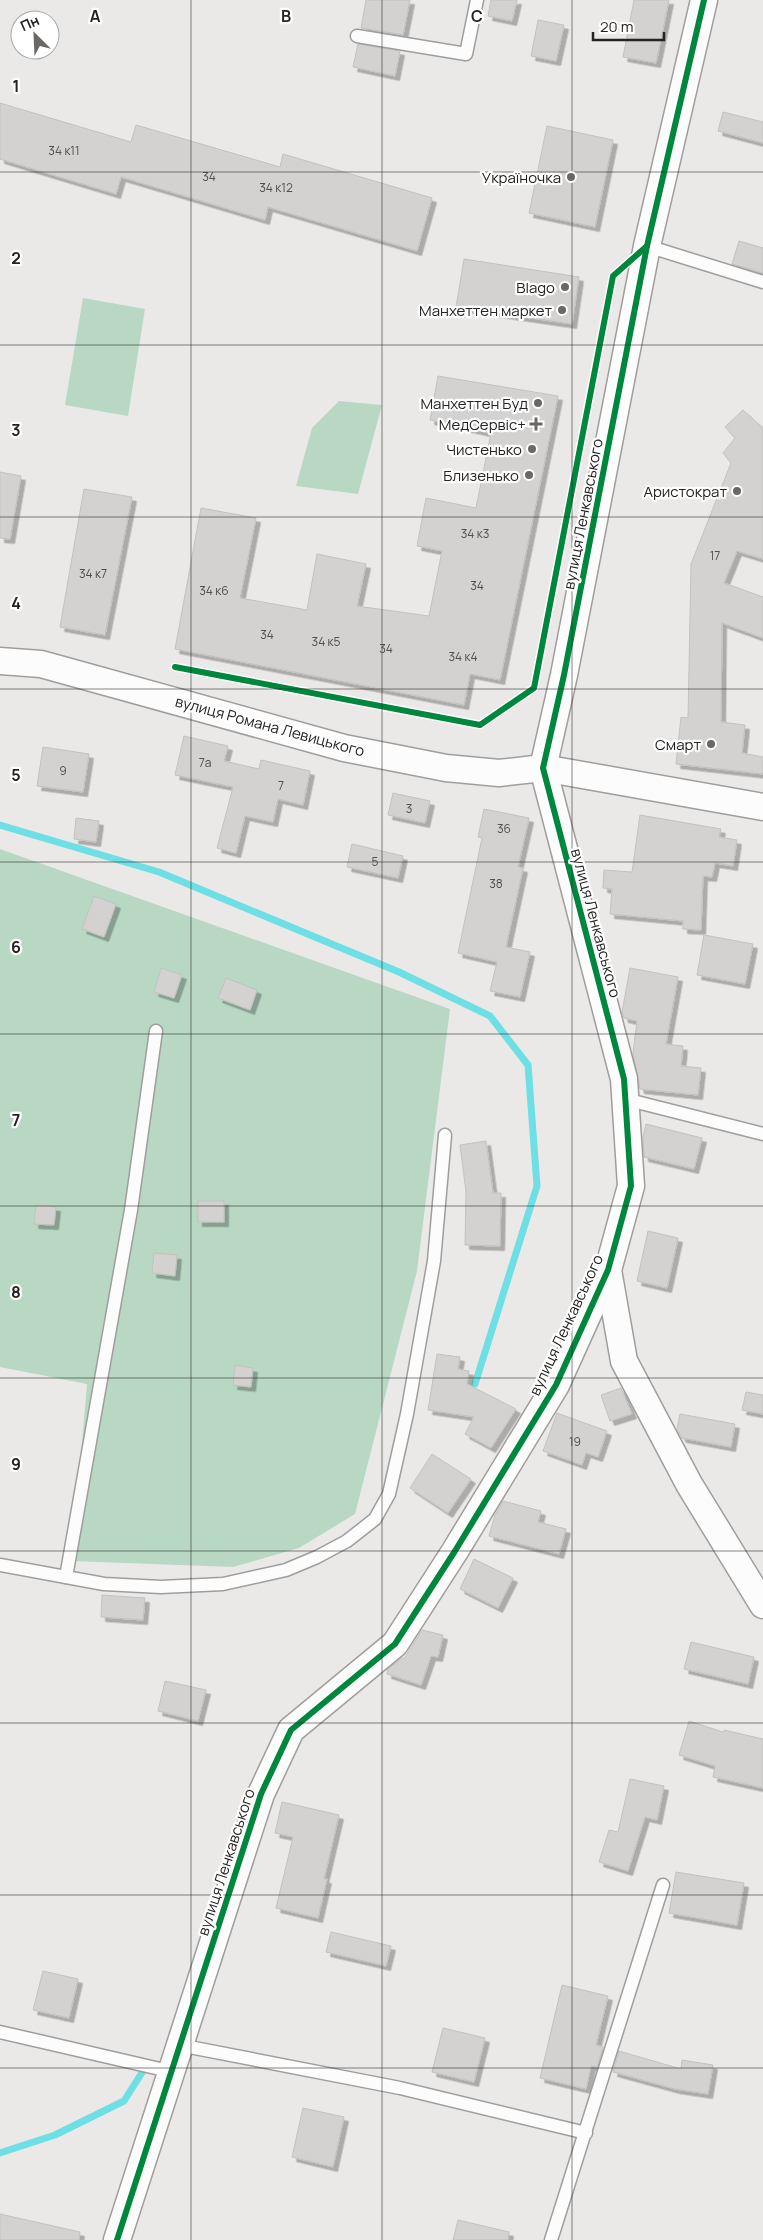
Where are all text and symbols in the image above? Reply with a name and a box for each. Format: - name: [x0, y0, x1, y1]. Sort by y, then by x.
- text: A: [90, 5, 101, 27]
- text: B: [281, 5, 291, 27]
- text: C: [471, 5, 483, 27]
- north arrow: [10, 10, 60, 60]
- text: Пн: [17, 10, 42, 35]
- scale bar: [593, 10, 664, 42]
- text: 20 m: [600, 16, 633, 37]
- text: 1: [12, 75, 20, 97]
- house number: 34 к11: [48, 142, 80, 159]
- place label: Україночка: [482, 167, 561, 188]
- house number: 34: [202, 168, 216, 185]
- marker: Україночка: [565, 171, 577, 183]
- house number: 34 к12: [259, 179, 293, 196]
- text: 2: [11, 247, 21, 269]
- place label: Blago: [516, 277, 555, 298]
- marker: Blago: [559, 281, 571, 293]
- place label: Манхеттен маркет: [419, 300, 552, 321]
- marker: Манхеттен маркет: [556, 304, 568, 316]
- place label: Манхеттен Буд: [420, 393, 528, 414]
- marker: Манхеттен Буд: [532, 397, 544, 409]
- place label: МедСервіс+: [439, 414, 526, 435]
- marker: МедСервіс+: [530, 418, 542, 430]
- text: 3: [11, 419, 21, 441]
- street label: вулиця Ленкавського: [558, 437, 608, 591]
- place label: Чистенько: [446, 439, 522, 460]
- marker: Чистенько: [526, 443, 538, 455]
- place label: Близенько: [443, 465, 519, 486]
- marker: Близенько: [523, 469, 535, 481]
- place label: Аристократ: [643, 481, 727, 502]
- marker: Аристократ: [731, 485, 743, 497]
- house number: 34 к3: [461, 525, 489, 542]
- house number: 17: [710, 547, 720, 564]
- house number: 34 к7: [79, 565, 107, 582]
- house number: 34: [470, 577, 484, 594]
- house number: 34 к6: [199, 582, 229, 599]
- text: 4: [11, 592, 21, 614]
- house number: 34: [260, 626, 274, 643]
- house number: 34 к5: [312, 633, 341, 650]
- house number: 34: [379, 640, 393, 657]
- house number: 34 к4: [448, 648, 478, 665]
- street label: вулиця Романа Левицького: [173, 691, 367, 761]
- place label: Смарт: [655, 734, 701, 755]
- marker: Смарт: [705, 738, 717, 750]
- house number: 7а: [199, 754, 211, 771]
- house number: 9: [59, 762, 67, 779]
- text: 5: [11, 764, 21, 786]
- house number: 7: [278, 777, 284, 794]
- house number: 3: [406, 800, 412, 817]
- house number: 36: [497, 820, 511, 837]
- street label: вулиця Ленкавського: [566, 846, 626, 1000]
- house number: 5: [372, 853, 379, 870]
- house number: 38: [489, 875, 503, 892]
- text: 6: [11, 936, 21, 958]
- text: 7: [12, 1109, 20, 1131]
- street label: вулиця Ленкавського: [524, 1251, 608, 1399]
- text: 8: [11, 1281, 21, 1303]
- house number: 19: [569, 1433, 581, 1450]
- text: 9: [11, 1453, 21, 1475]
- street label: вулиця Ленкавського: [192, 1786, 260, 1938]

